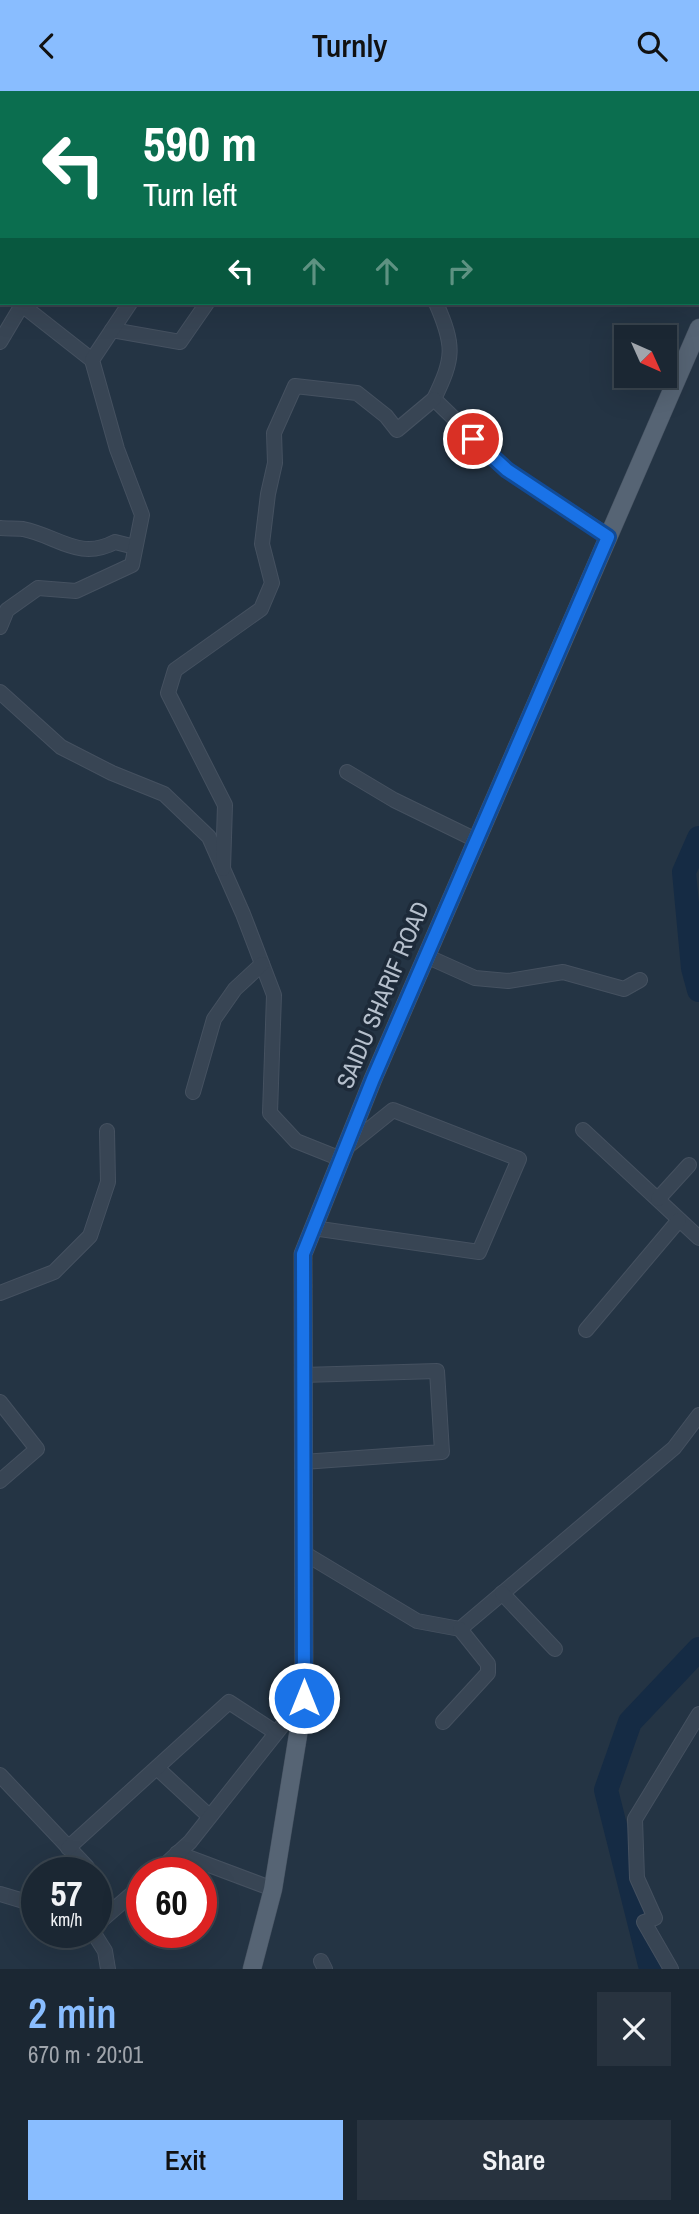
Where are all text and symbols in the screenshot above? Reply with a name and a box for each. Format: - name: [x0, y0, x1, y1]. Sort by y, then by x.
- text: Turnly: [312, 24, 387, 67]
- icon: back: [28, 27, 66, 65]
- icon: search: [633, 27, 671, 65]
- text: 590 m: [143, 110, 257, 176]
- icon: left: [28, 119, 119, 210]
- text: Turn left: [143, 173, 237, 216]
- icon: left: [222, 252, 260, 290]
- icon: ahead: [295, 252, 333, 290]
- icon: ahead: [368, 252, 406, 290]
- icon: right: [441, 252, 479, 290]
- north arrow: [614, 325, 677, 389]
- map controls: [614, 325, 677, 388]
- pin: [443, 409, 503, 469]
- icon: arrive: [454, 420, 492, 458]
- street label: SAIDU SHARIF ROAD: [328, 896, 436, 1093]
- position arrow: [267, 1661, 341, 1735]
- speed limit sign: 60: [126, 1857, 217, 1948]
- text: 57: [51, 1870, 82, 1917]
- text: km/h: [51, 1907, 83, 1932]
- text: 2 min: [28, 1985, 117, 2041]
- button: close: [597, 1992, 671, 2066]
- text: 670 m · 20:01: [28, 2039, 143, 2070]
- button: Exit: [28, 2120, 343, 2200]
- button: Share: [357, 2120, 671, 2200]

